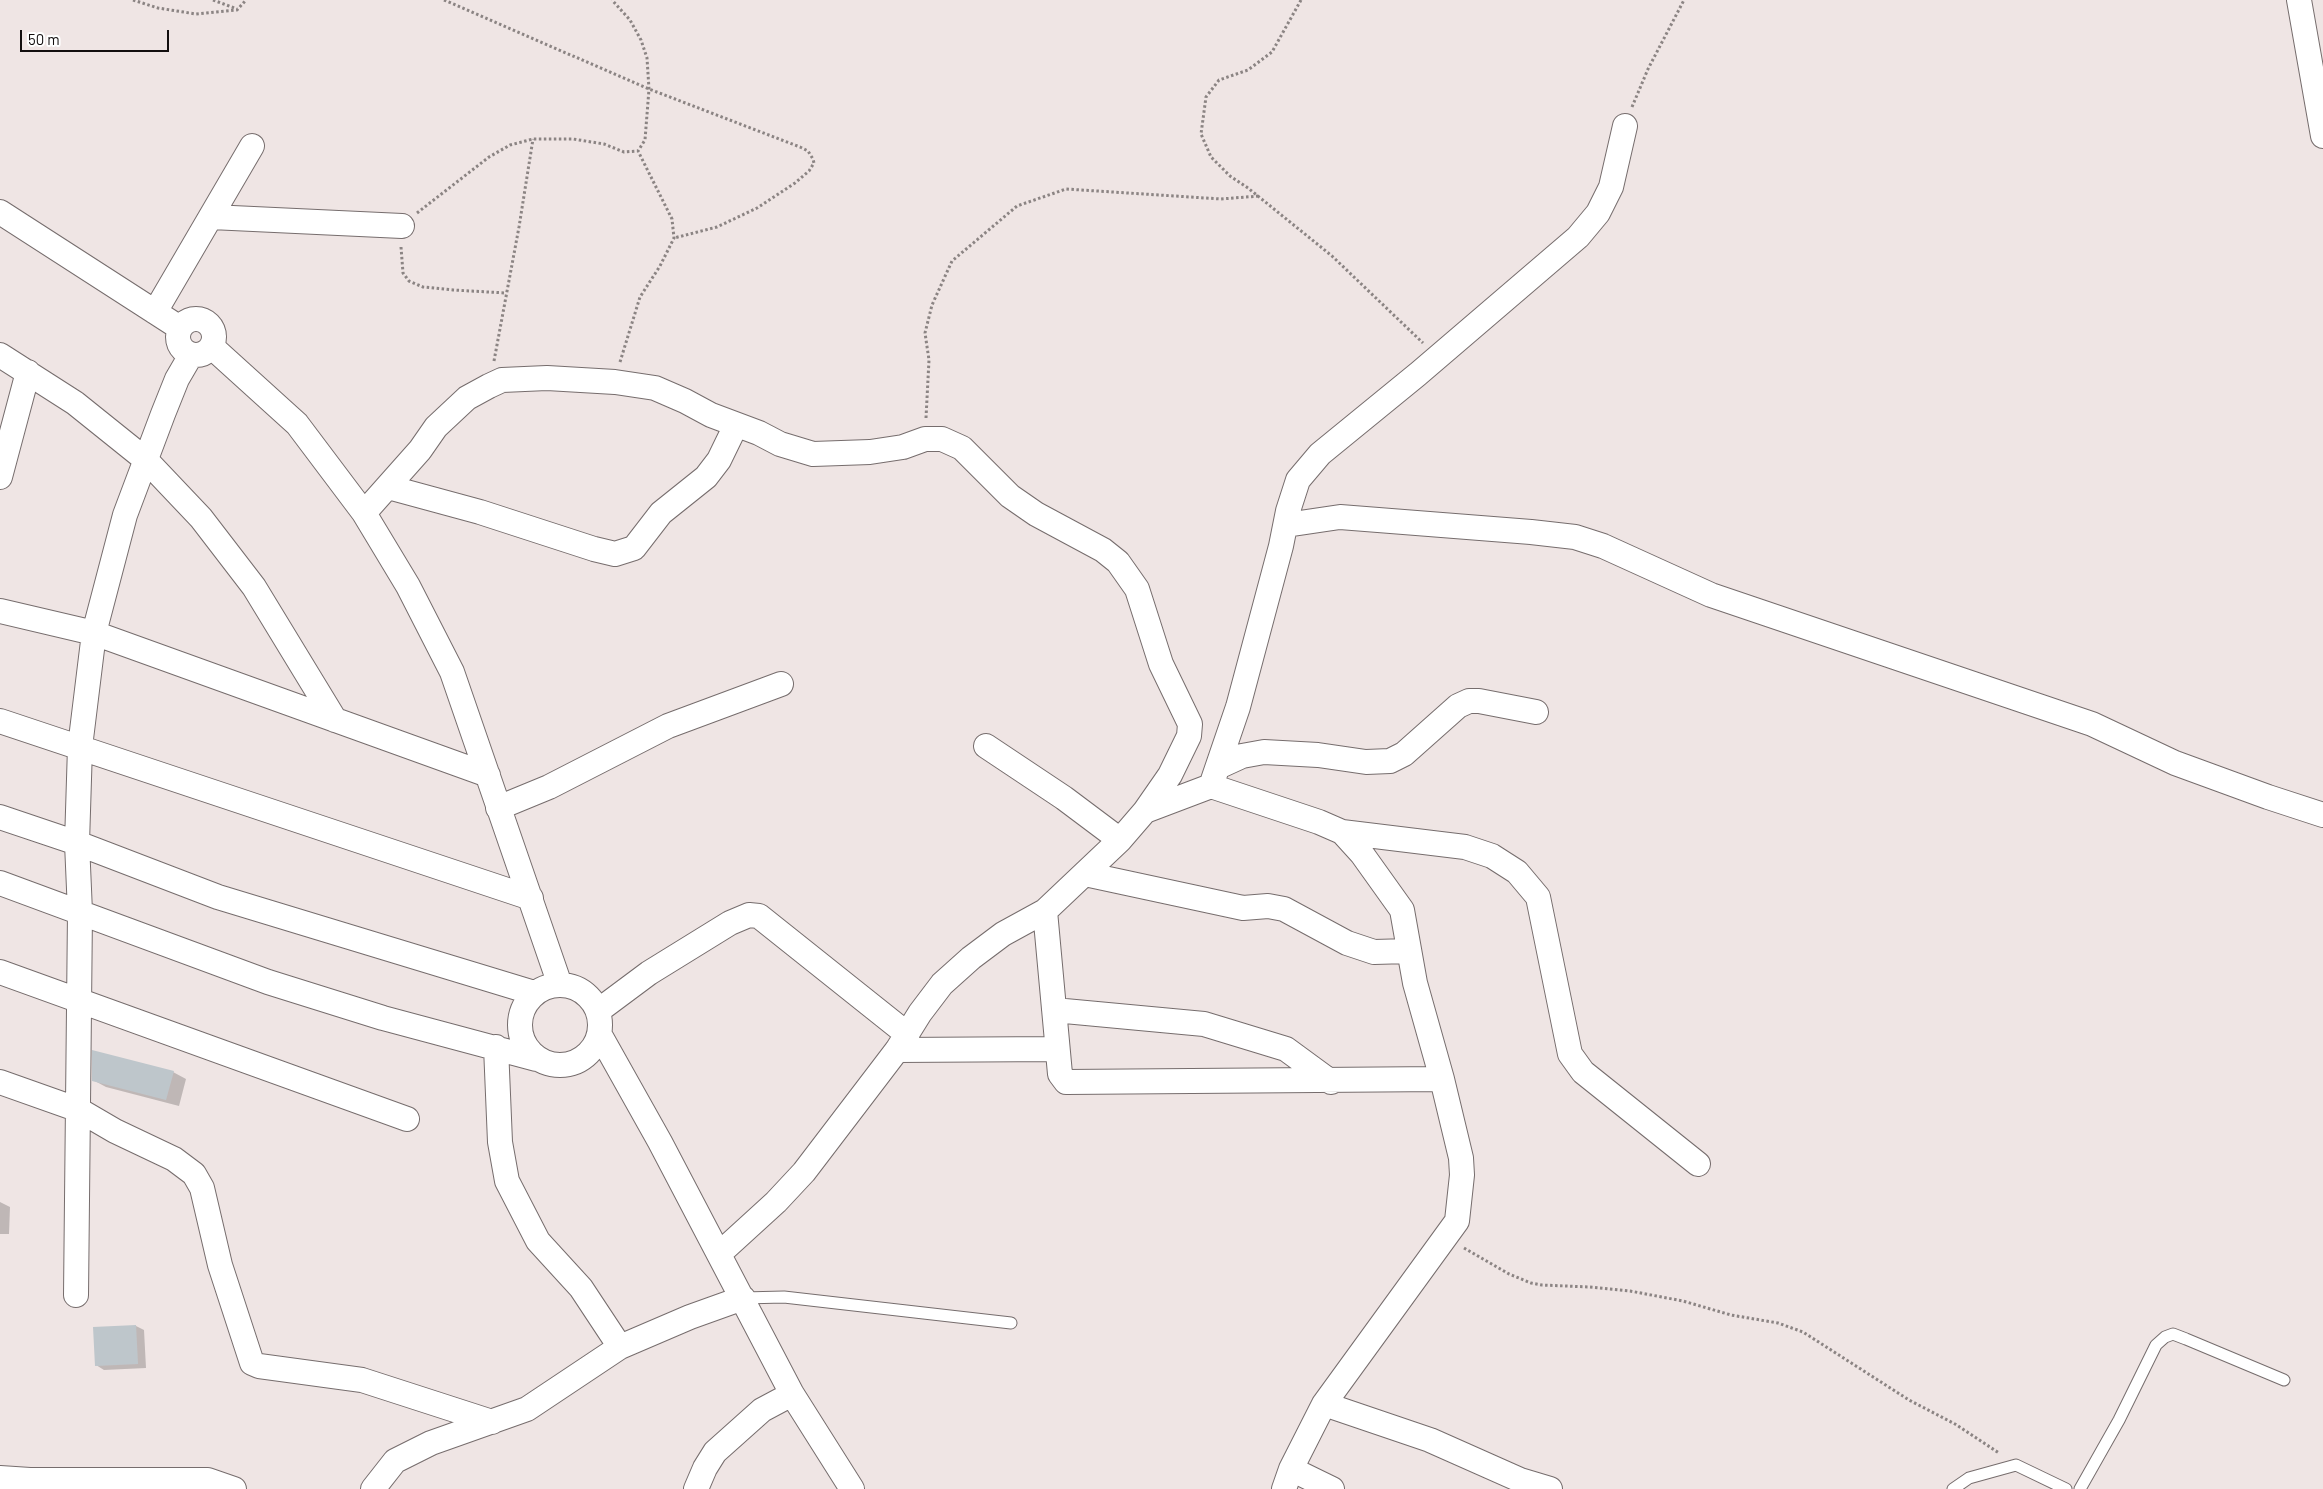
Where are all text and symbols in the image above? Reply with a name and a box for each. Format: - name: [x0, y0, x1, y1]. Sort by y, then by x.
- scale bar: [22, 20, 171, 52]
- text: 50 m: [28, 30, 60, 48]

